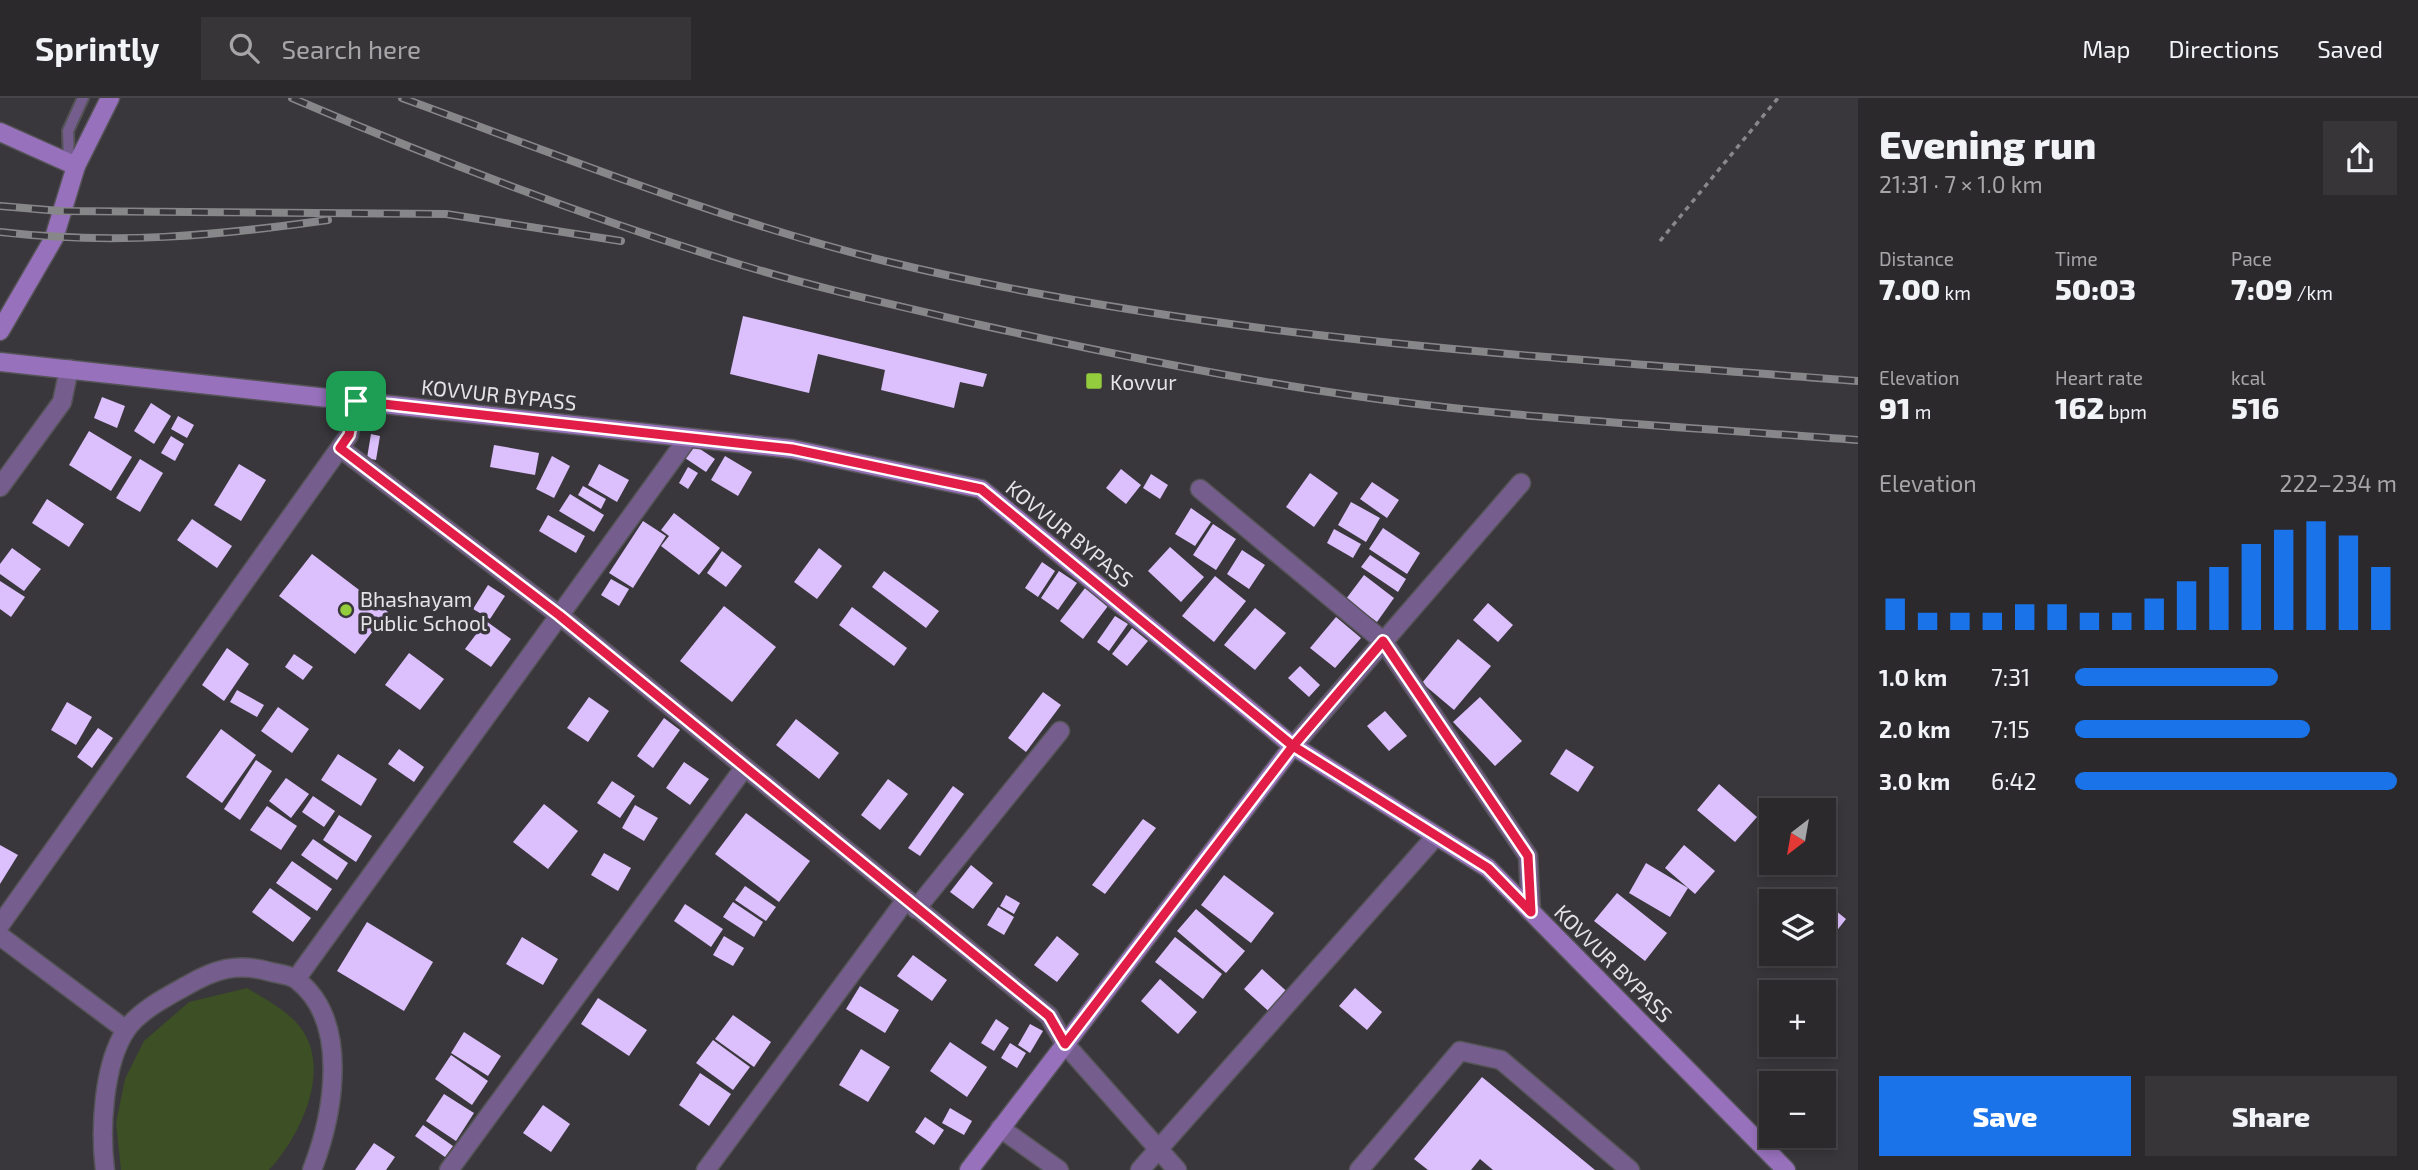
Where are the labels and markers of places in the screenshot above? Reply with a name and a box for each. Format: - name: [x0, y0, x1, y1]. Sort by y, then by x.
- place label: Kovvur: [1110, 369, 1177, 394]
- pin: [326, 371, 386, 431]
- marker: Kovvur: [1084, 371, 1104, 391]
- place label: Bhashayam Public School: [360, 586, 488, 635]
- marker: Bhashayam Public School: [338, 602, 354, 618]

